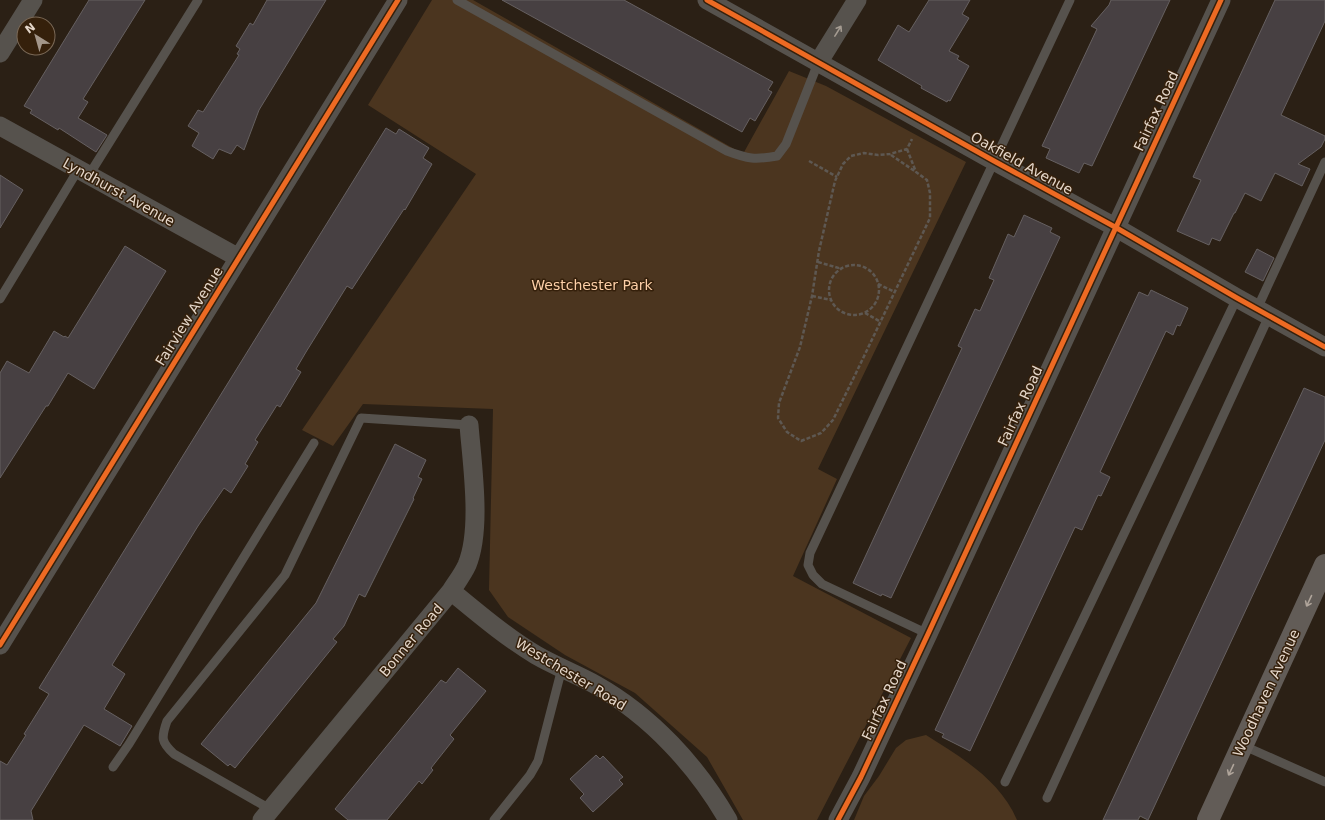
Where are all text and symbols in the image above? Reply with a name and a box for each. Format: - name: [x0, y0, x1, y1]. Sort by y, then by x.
- north arrow: [16, 16, 56, 56]
- text: N: [23, 20, 38, 36]
- one-way arrow: [834, 25, 842, 37]
- street label: Fairfax Road: [1130, 68, 1182, 154]
- street label: Oakfield Avenue: [968, 128, 1076, 198]
- street label: Lyndhurst Avenue: [60, 155, 178, 229]
- street label: Fairview Avenue: [152, 264, 226, 368]
- park label: Westchester Park: [531, 277, 654, 293]
- street label: Fairfax Road: [994, 363, 1046, 449]
- one-way arrow: [1305, 594, 1312, 606]
- street label: Bonner Road: [376, 600, 446, 680]
- street label: Woodhaven Avenue: [1229, 627, 1303, 759]
- street label: Westchester Road: [513, 635, 629, 713]
- street label: Fairfax Road: [858, 657, 910, 743]
- one-way arrow: [1227, 763, 1234, 775]

